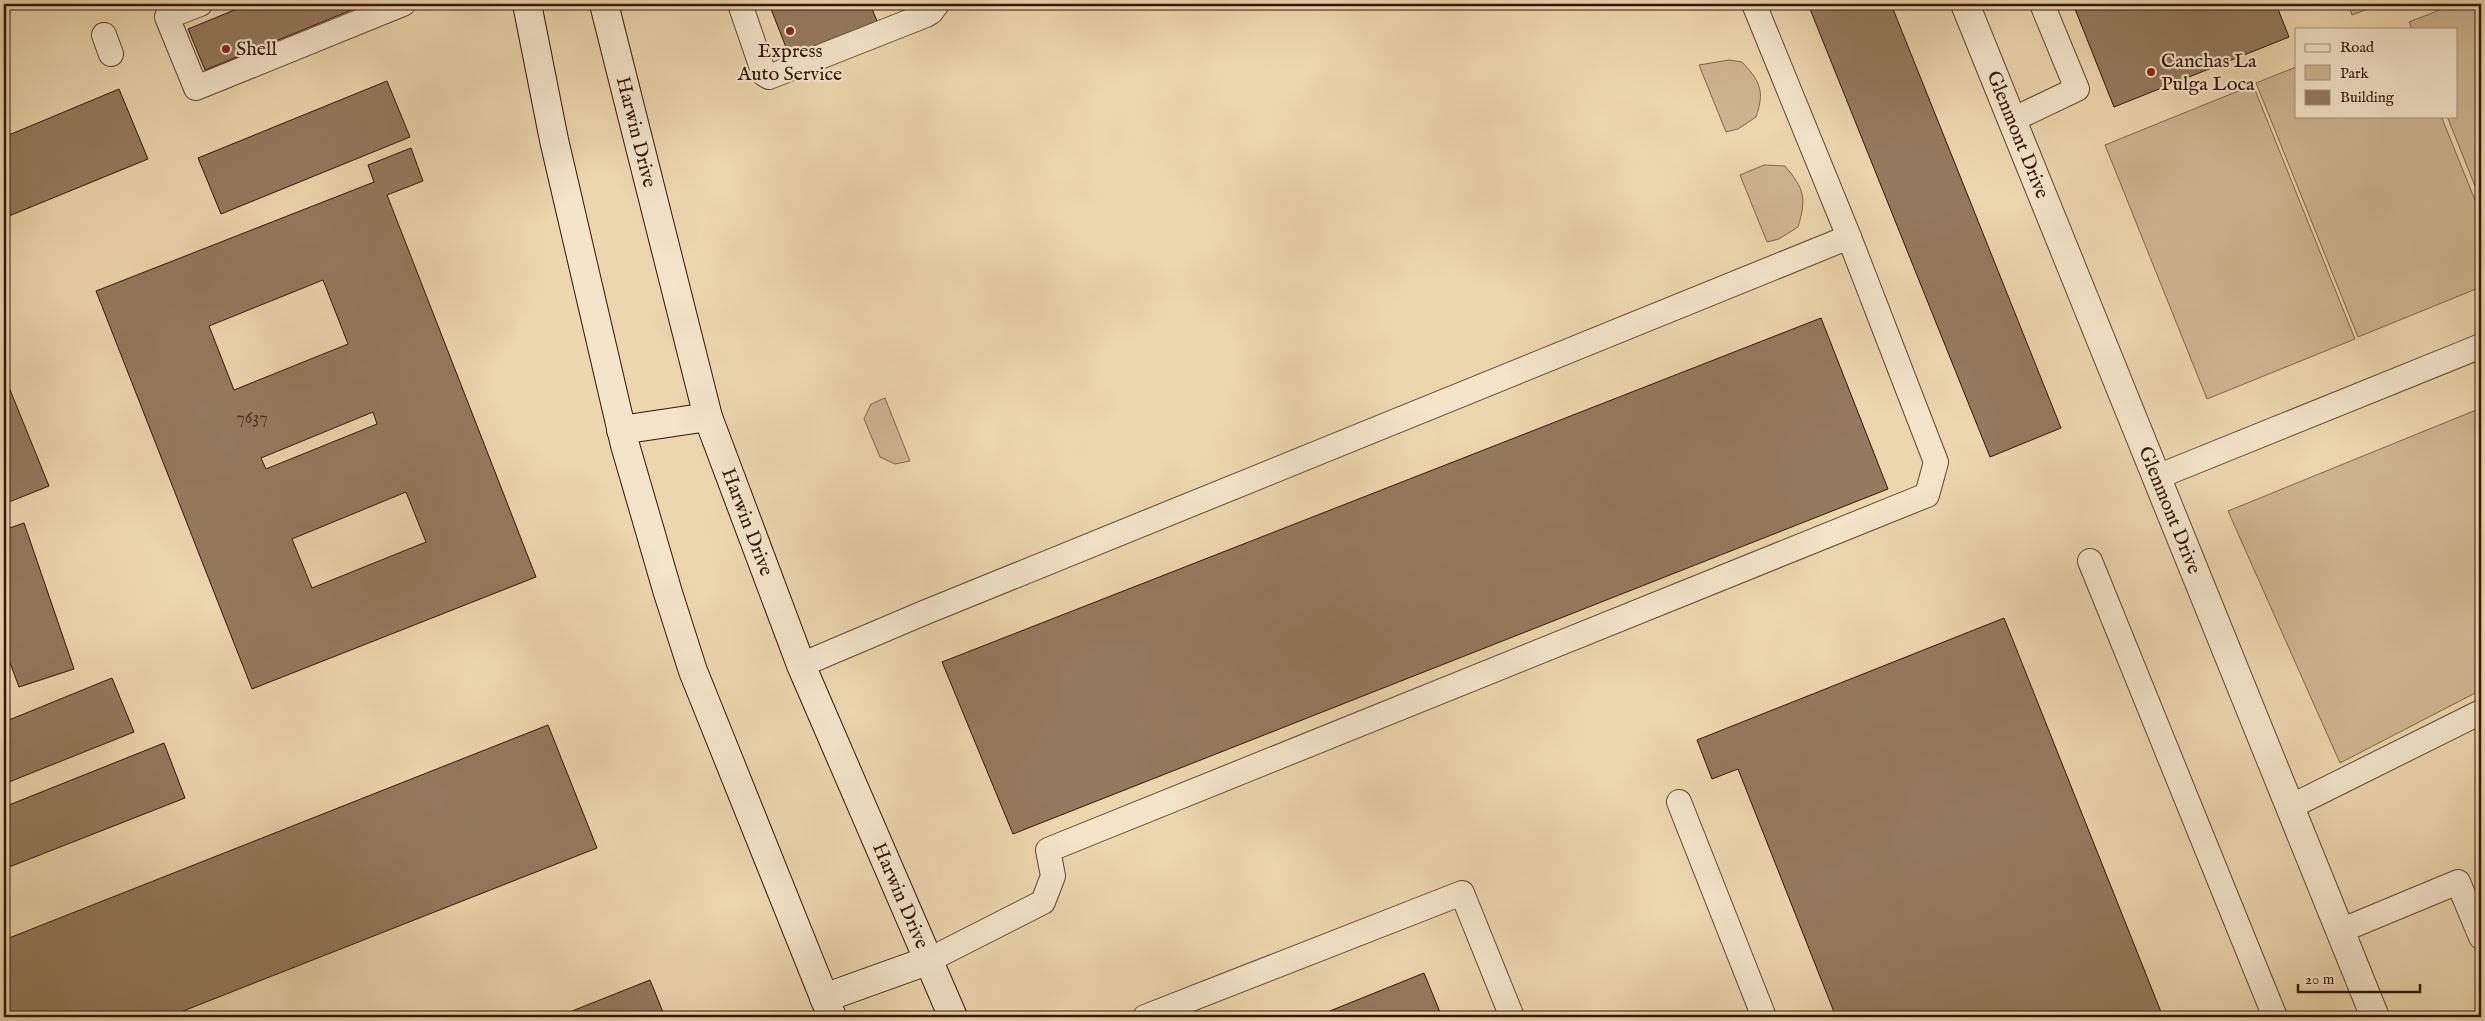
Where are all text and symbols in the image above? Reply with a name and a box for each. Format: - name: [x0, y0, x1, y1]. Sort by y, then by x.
- marker: Express Auto Service: [784, 25, 796, 37]
- legend: [2295, 28, 2458, 118]
- place label: Shell: [236, 37, 277, 62]
- text: Road: [2340, 38, 2375, 57]
- place label: Express Auto Service: [737, 39, 842, 87]
- marker: Shell: [220, 43, 232, 55]
- place label: Canchas La Pulga Loca: [2161, 49, 2257, 97]
- text: Park: [2340, 64, 2370, 83]
- marker: Canchas La Pulga Loca: [2145, 66, 2157, 78]
- street label: Glenmont Drive: [1981, 67, 2055, 202]
- street label: Harwin Drive: [610, 74, 662, 190]
- text: Building: [2340, 88, 2395, 107]
- house number: 7637: [236, 407, 268, 430]
- street label: Glenmont Drive: [2133, 443, 2207, 578]
- street label: Harwin Drive: [716, 465, 779, 579]
- street label: Harwin Drive: [867, 839, 935, 953]
- scale bar: [2298, 961, 2420, 993]
- text: 20 m: [2305, 970, 2335, 989]

